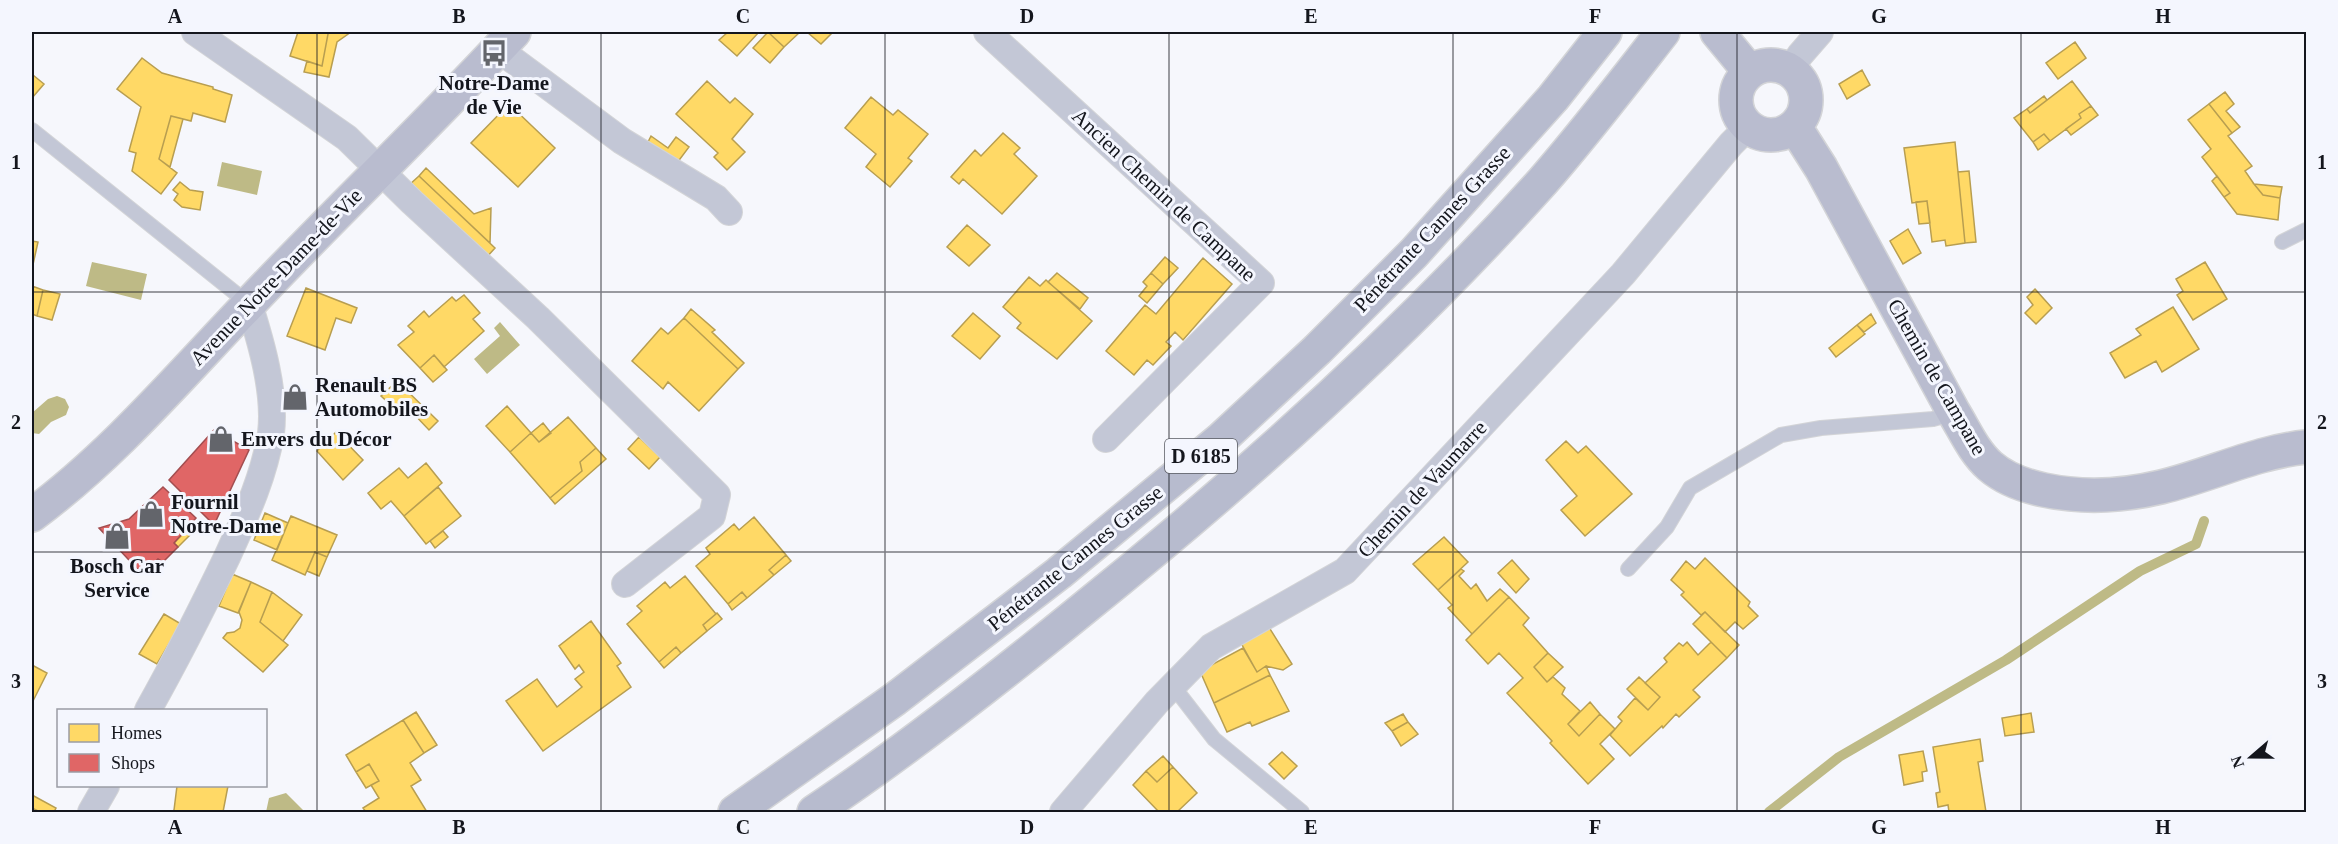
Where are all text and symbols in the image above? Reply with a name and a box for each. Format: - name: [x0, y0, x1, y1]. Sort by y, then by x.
- text: A: [168, 5, 183, 27]
- text: B: [452, 5, 466, 27]
- text: C: [736, 5, 750, 27]
- text: D: [1020, 5, 1034, 27]
- text: E: [1304, 5, 1318, 27]
- text: F: [1589, 5, 1601, 27]
- text: G: [1871, 5, 1887, 27]
- text: H: [2155, 5, 2171, 27]
- bus stop icon: Notre-Dame de Vie: [479, 38, 509, 68]
- place label: Notre-Dame de Vie: [439, 71, 549, 119]
- street label: Ancien Chemin de Campane: [1067, 104, 1261, 286]
- street label: Pénétrante Cannes Grasse: [1349, 141, 1515, 317]
- text: 1: [11, 151, 21, 173]
- text: 1: [2317, 151, 2327, 173]
- street label: Avenue Notre-Dame-de-Vie: [185, 183, 367, 371]
- street label: Chemin de Campane: [1883, 295, 1991, 459]
- place label: Renault BS Automobiles: [315, 373, 428, 421]
- shop icon: Renault BS Automobiles: [280, 382, 310, 412]
- text: 2: [11, 411, 21, 433]
- text: 2: [2317, 411, 2327, 433]
- street label: Chemin de Vaumarre: [1353, 416, 1491, 562]
- shop icon: Envers du Décor: [206, 424, 236, 454]
- place label: Envers du Décor: [241, 427, 392, 451]
- road number: D 6185: [1165, 439, 1237, 473]
- street label: Pénétrante Cannes Grasse: [983, 480, 1167, 636]
- place label: Fournil Notre-Dame: [171, 490, 281, 538]
- shop icon: Fournil Notre-Dame: [136, 499, 166, 529]
- shop icon: Bosch Car Service: [102, 521, 132, 551]
- place label: Bosch Car Service: [70, 554, 164, 602]
- text: 3: [11, 670, 21, 692]
- text: 3: [2317, 670, 2327, 692]
- legend: [57, 709, 267, 787]
- text: Homes: [111, 723, 162, 743]
- north arrow: [2221, 727, 2281, 787]
- text: Shops: [111, 753, 155, 773]
- text: N: [2227, 753, 2247, 770]
- text: A: [168, 816, 183, 838]
- text: B: [452, 816, 466, 838]
- text: C: [736, 816, 750, 838]
- text: D: [1020, 816, 1034, 838]
- text: E: [1304, 816, 1318, 838]
- text: F: [1589, 816, 1601, 838]
- text: G: [1871, 816, 1887, 838]
- text: H: [2155, 816, 2171, 838]

